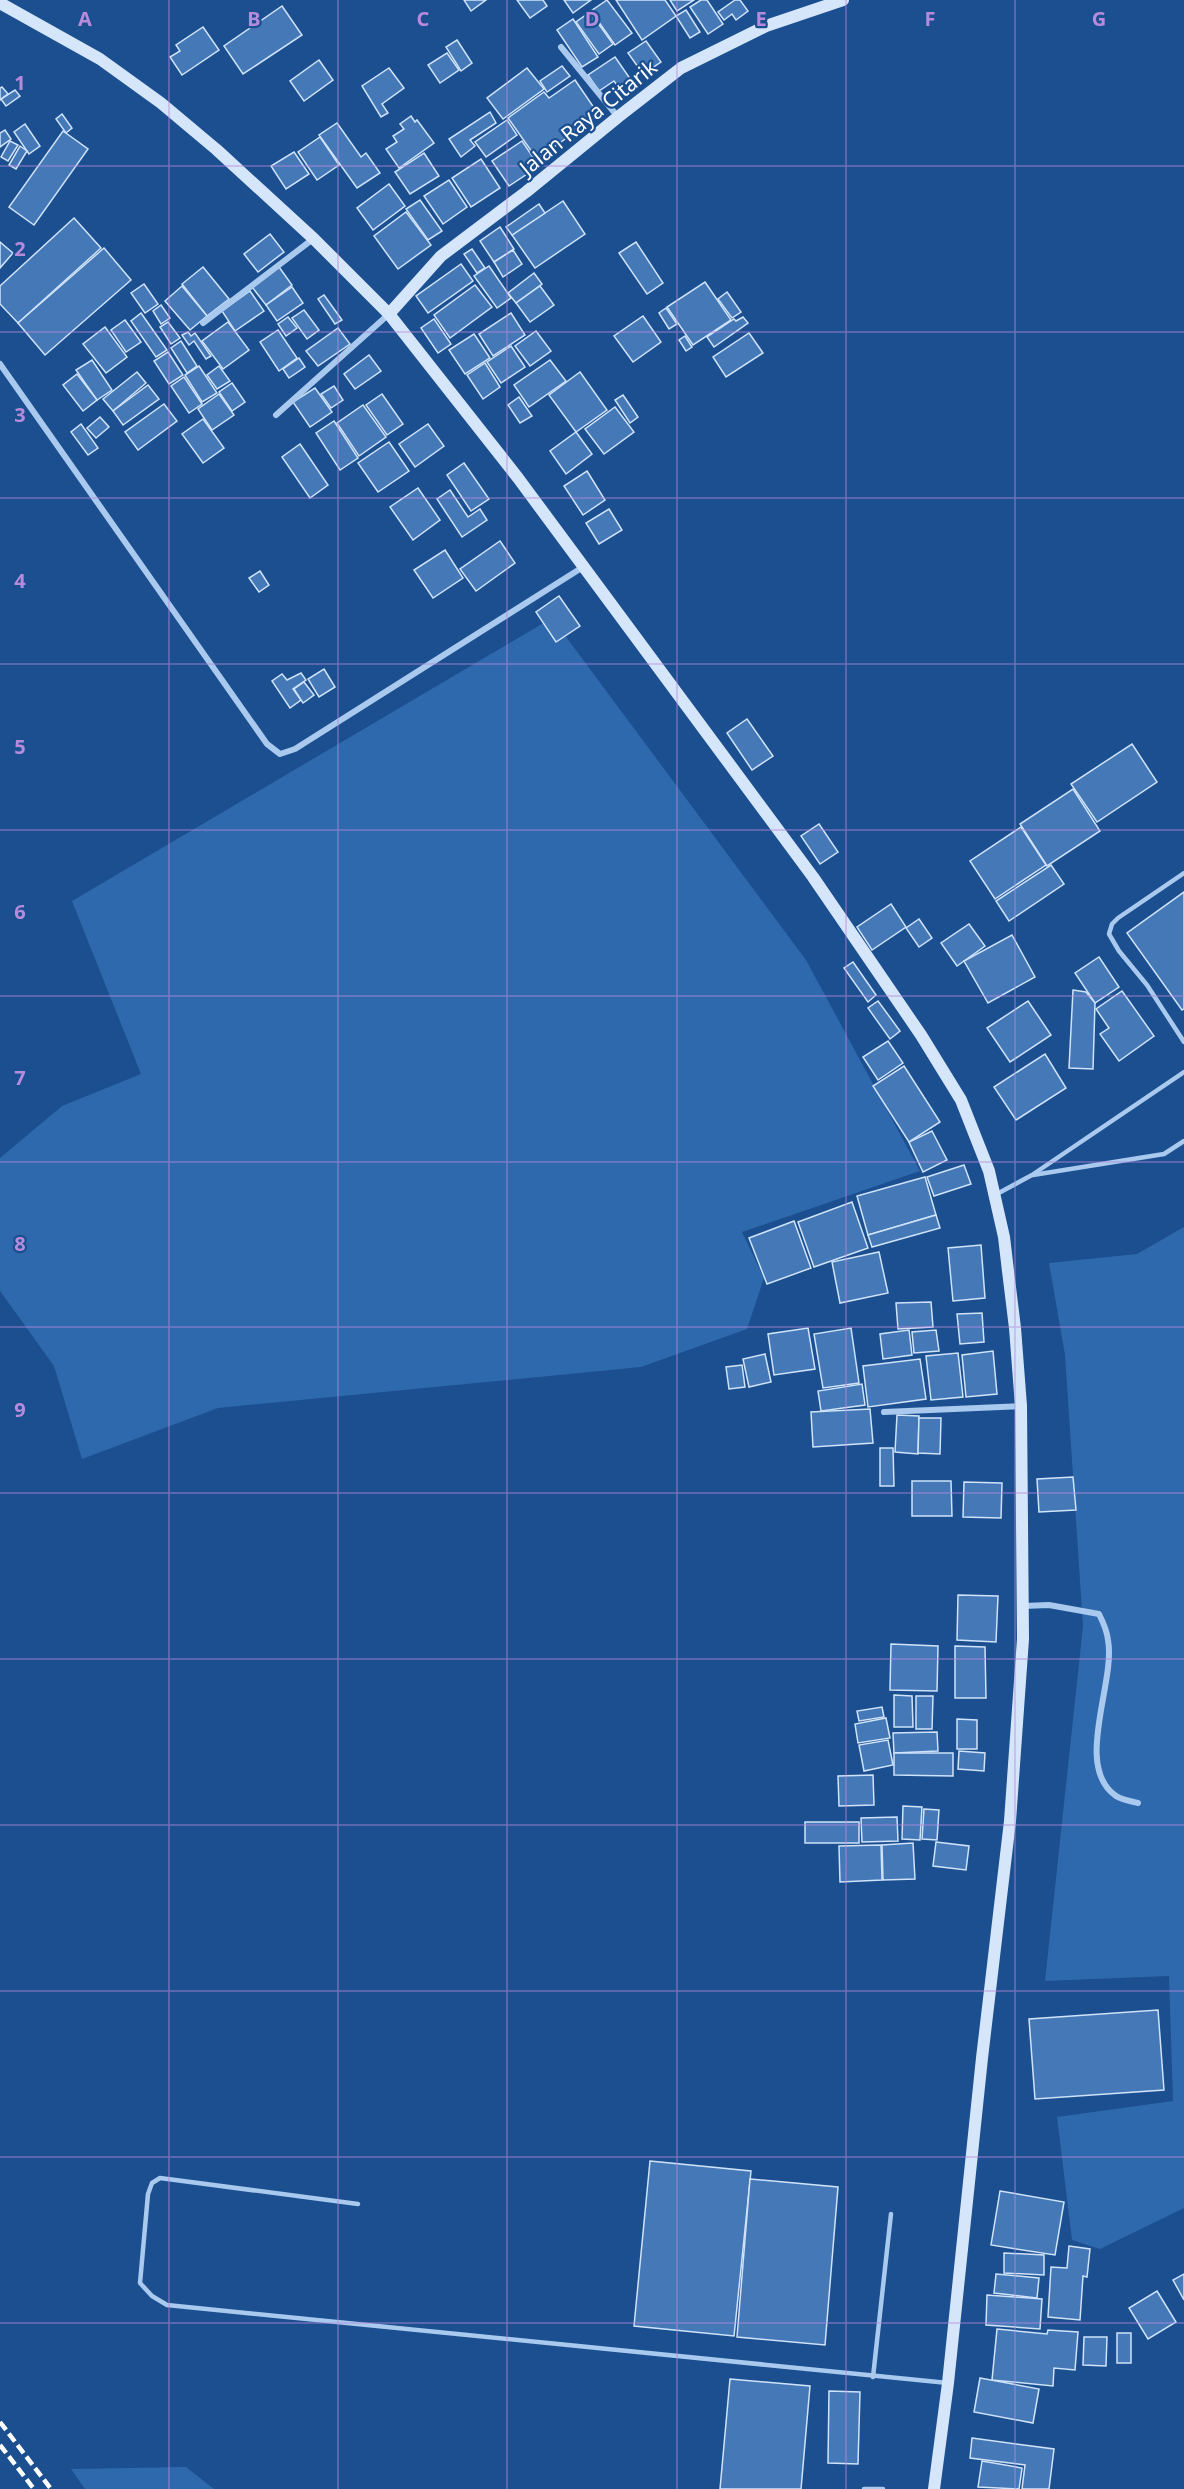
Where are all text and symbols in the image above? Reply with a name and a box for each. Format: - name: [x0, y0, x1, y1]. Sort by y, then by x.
- text: A: [78, 5, 92, 32]
- text: B: [247, 5, 261, 32]
- text: C: [417, 5, 430, 32]
- text: D: [585, 5, 599, 32]
- text: E: [755, 5, 767, 32]
- text: F: [925, 5, 935, 32]
- text: G: [1092, 5, 1106, 32]
- street label: Jalan Raya Citarik: [512, 52, 663, 182]
- text: 1: [14, 69, 26, 96]
- text: 2: [14, 235, 26, 262]
- text: 3: [14, 401, 26, 428]
- text: 4: [14, 567, 26, 594]
- text: 5: [14, 733, 26, 760]
- text: 6: [14, 898, 26, 925]
- text: 7: [14, 1064, 26, 1091]
- text: 8: [14, 1230, 26, 1257]
- text: 9: [14, 1396, 26, 1423]

